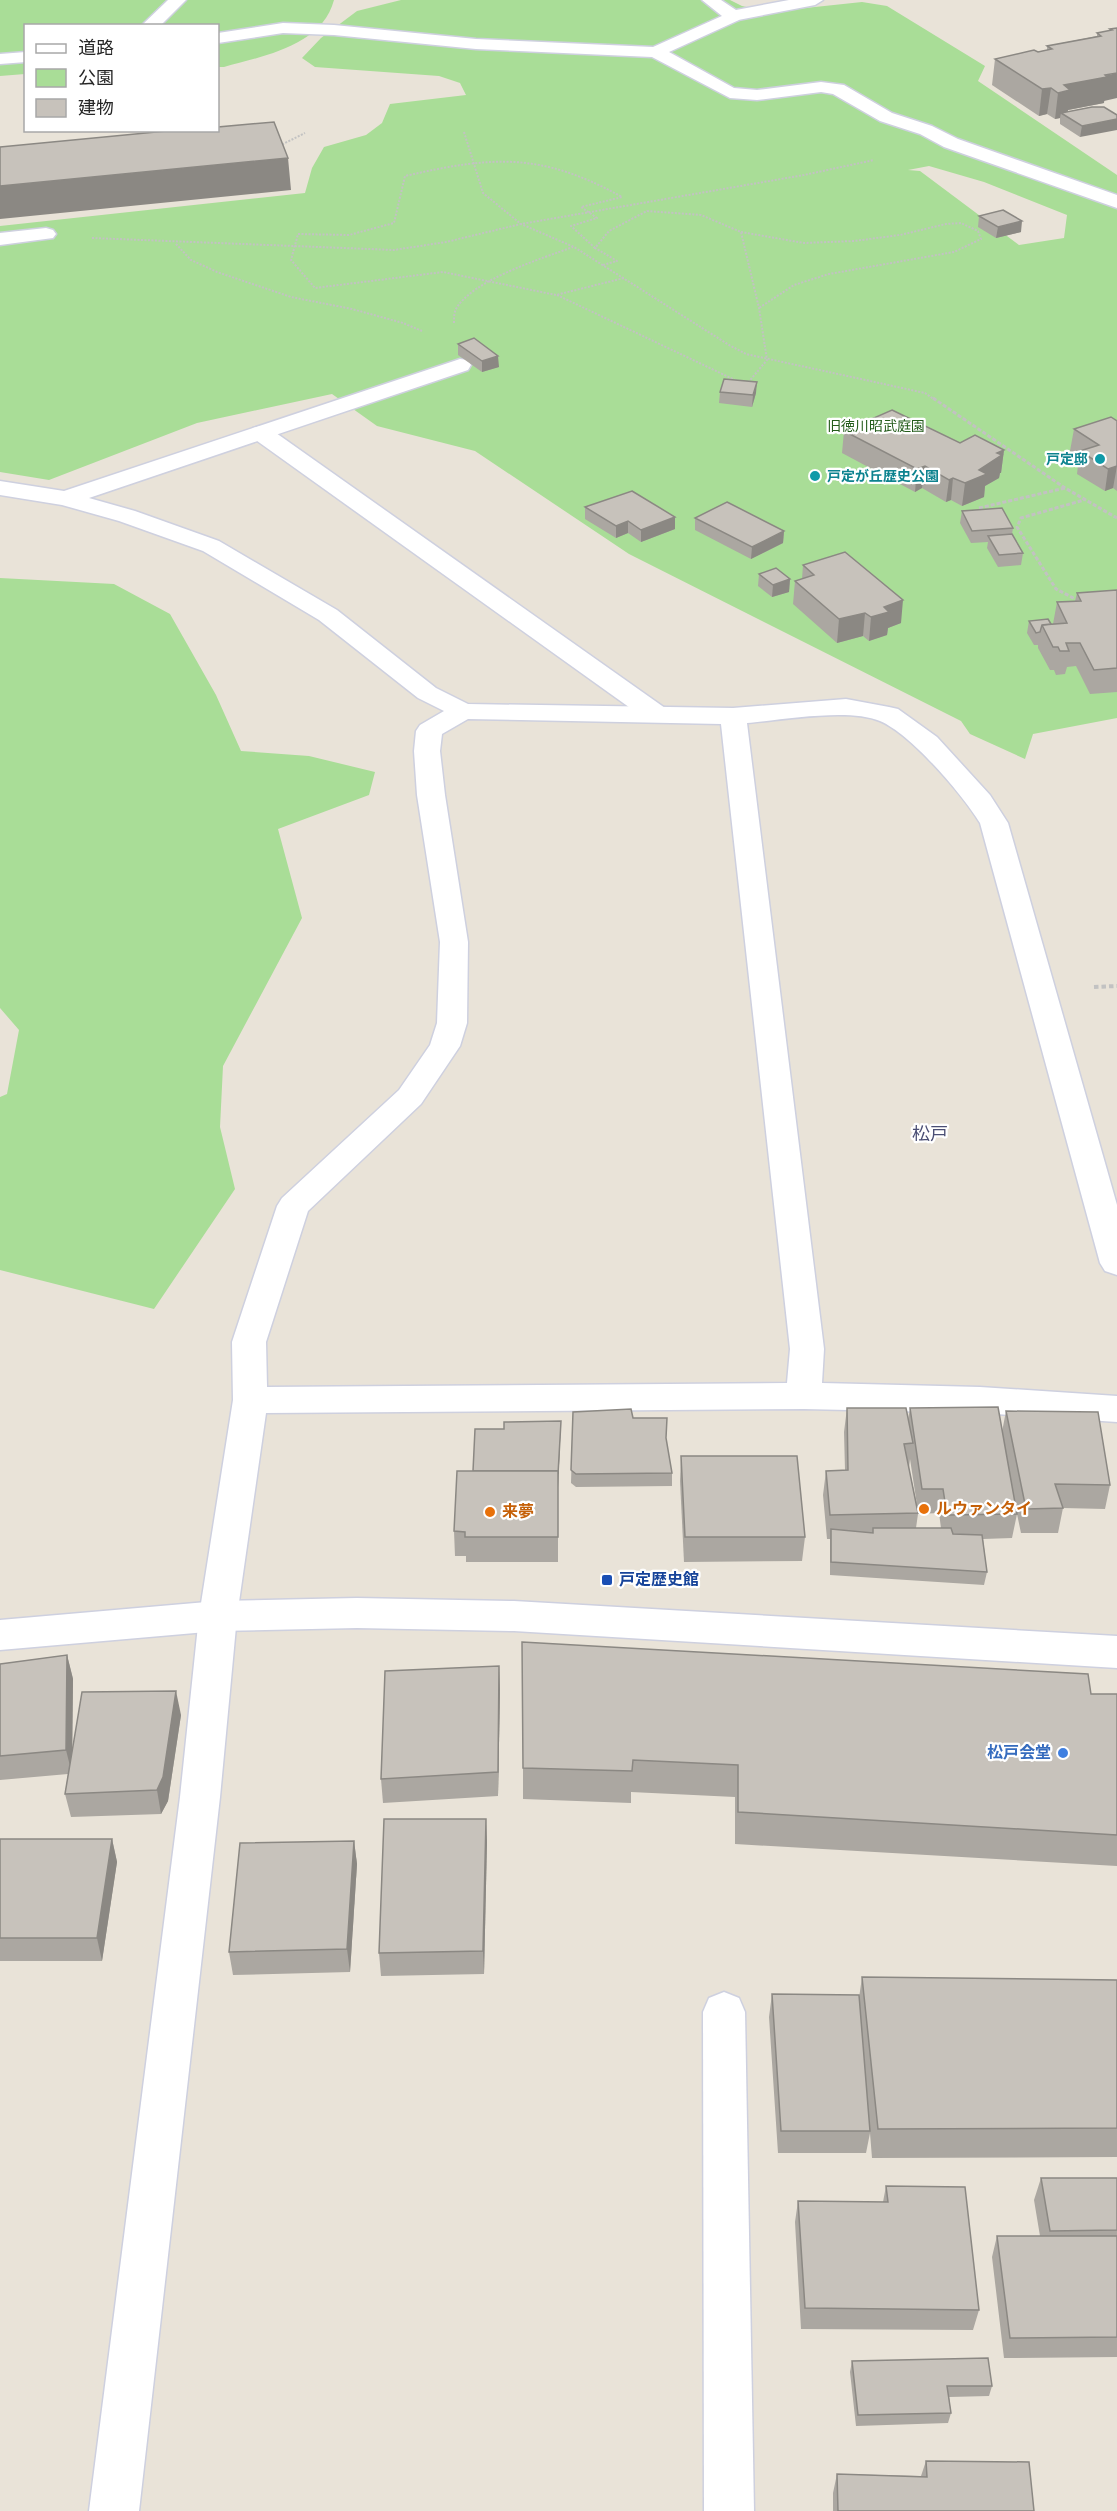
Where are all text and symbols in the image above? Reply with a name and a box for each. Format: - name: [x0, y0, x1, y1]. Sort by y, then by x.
- legend: [24, 24, 219, 132]
- text: 道路: [78, 37, 114, 59]
- text: 公園: [78, 67, 114, 89]
- text: 建物: [78, 97, 114, 119]
- park label: 旧徳川昭武庭園: [827, 418, 925, 435]
- place label: 戸定邸: [1046, 451, 1088, 468]
- marker: 戸定邸: [1093, 452, 1107, 466]
- place label: 戸定が丘歴史公園: [827, 468, 939, 485]
- marker: 戸定が丘歴史公園: [808, 469, 822, 483]
- district label: 松戸: [912, 1123, 948, 1145]
- place label: ルウァンタイ: [936, 1499, 1032, 1519]
- place label: 来夢: [502, 1502, 534, 1522]
- marker: ルウァンタイ: [917, 1502, 931, 1516]
- marker: 来夢: [483, 1505, 497, 1519]
- place label: 戸定歴史館: [619, 1570, 699, 1590]
- marker: 戸定歴史館: [600, 1573, 614, 1587]
- place label: 松戸会堂: [987, 1743, 1051, 1763]
- marker: 松戸会堂: [1056, 1746, 1070, 1760]

